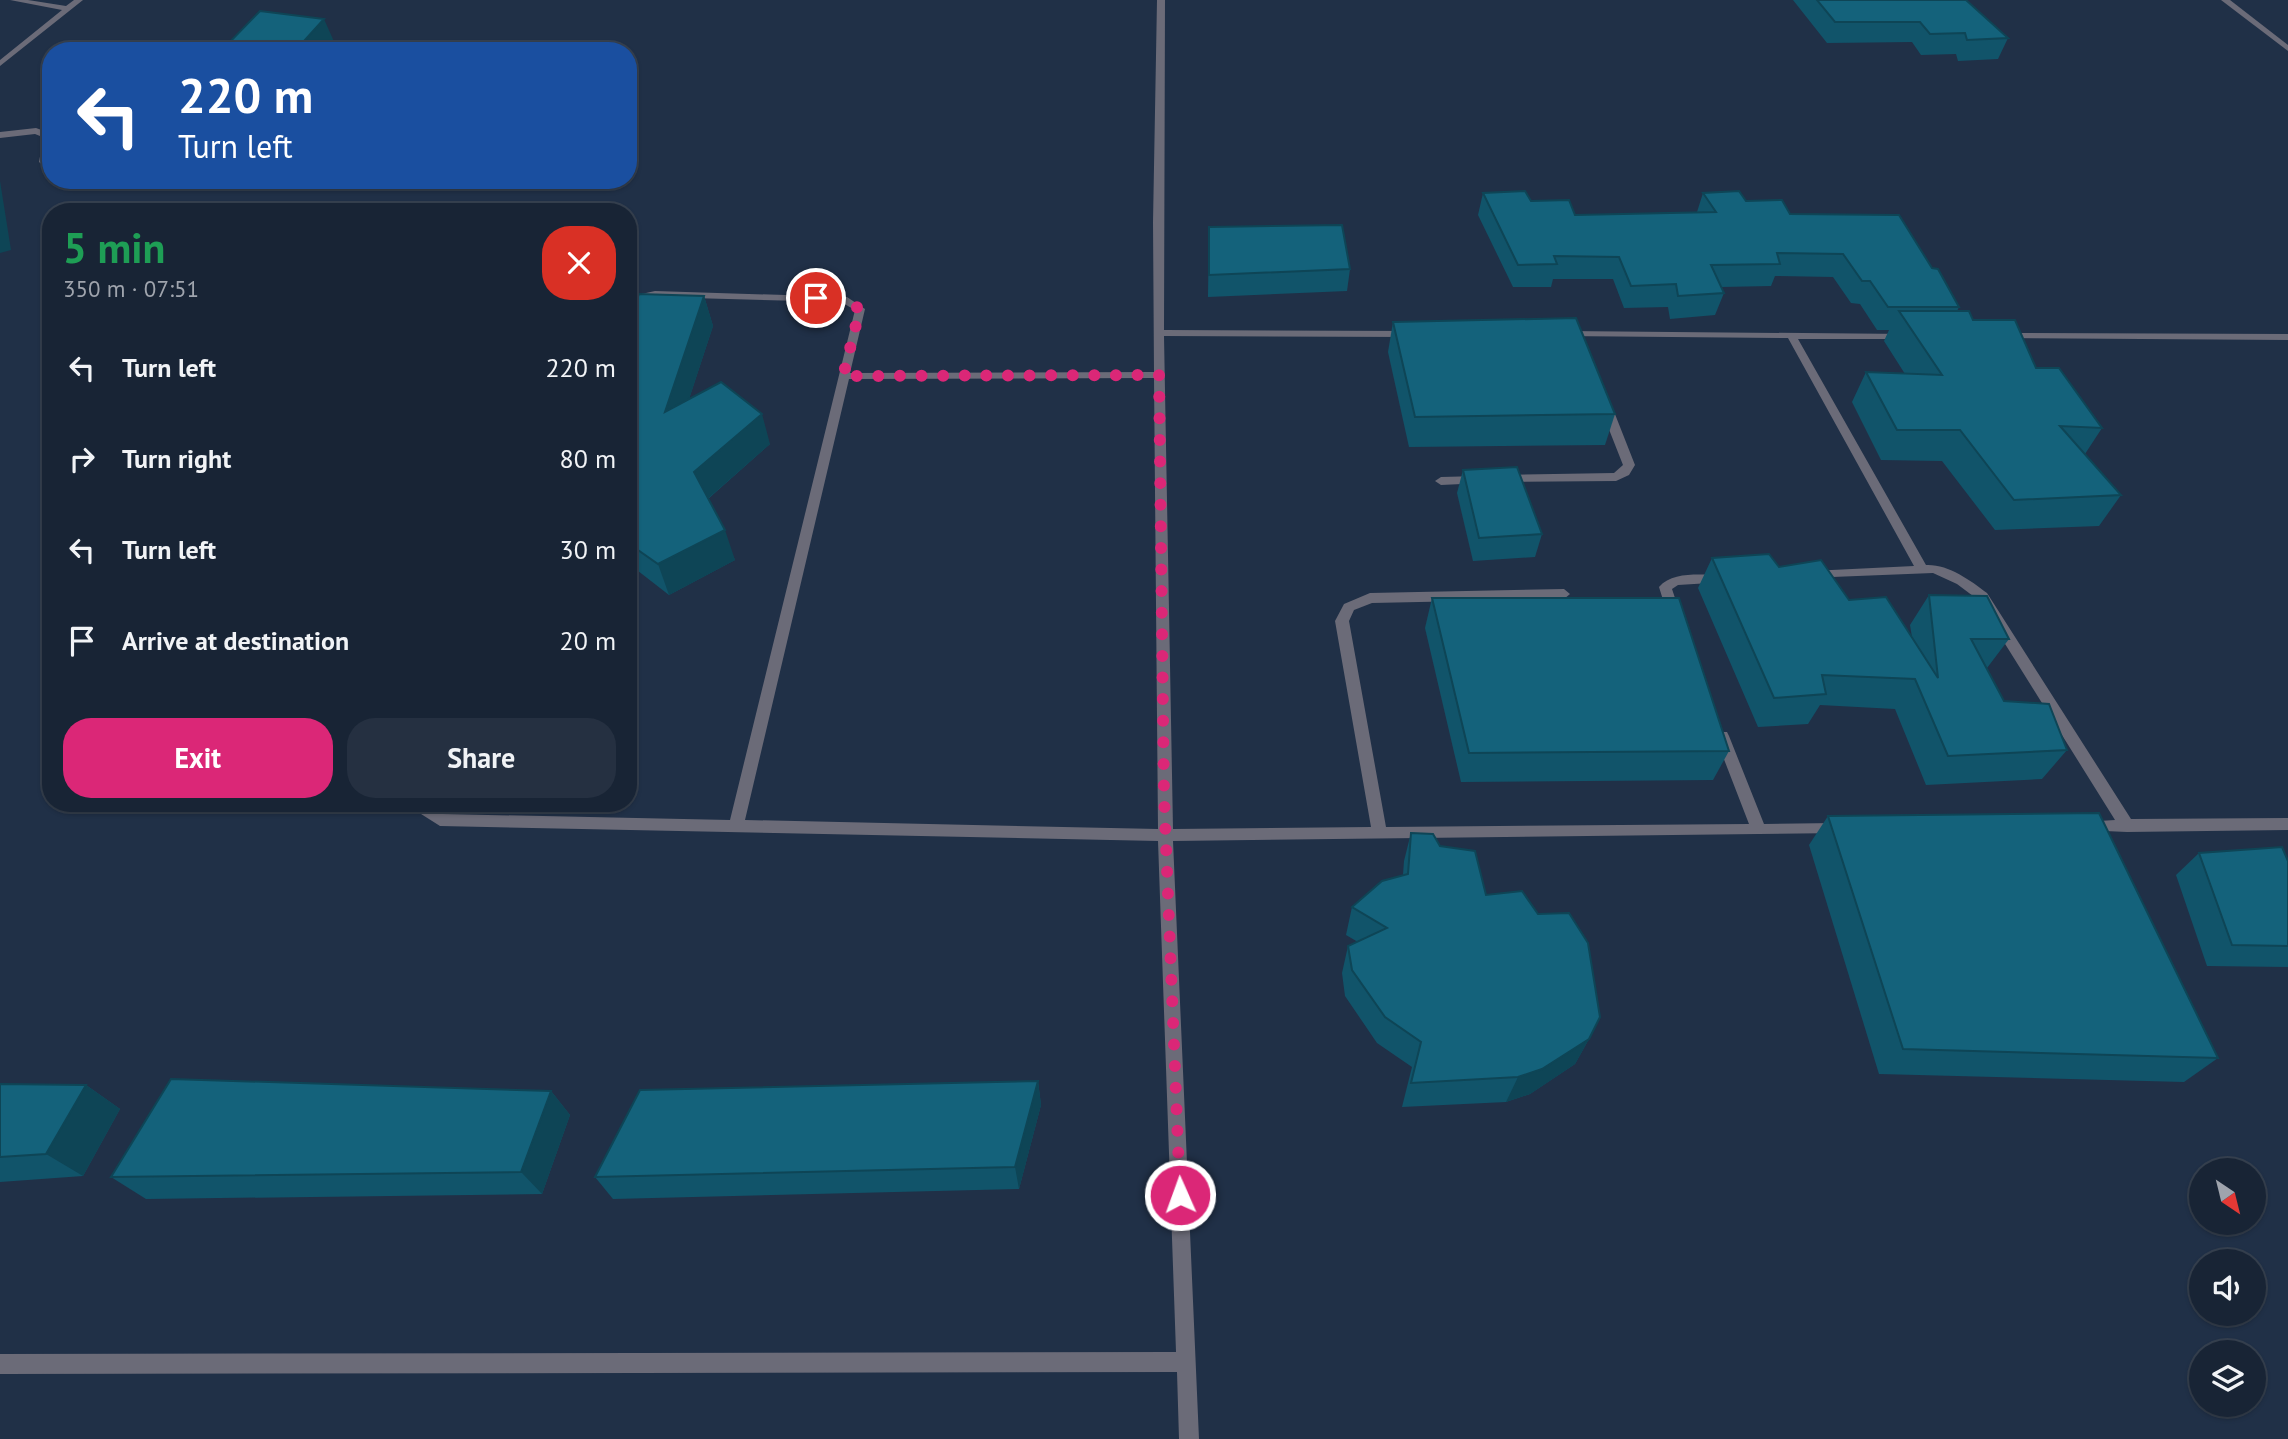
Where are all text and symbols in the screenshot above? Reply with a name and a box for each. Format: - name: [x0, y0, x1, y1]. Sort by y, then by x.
- text: 220 m: [178, 63, 313, 127]
- icon: left: [63, 70, 154, 161]
- text: Turn left: [178, 125, 293, 167]
- text: 5 min: [63, 220, 165, 275]
- button: close: [542, 226, 616, 300]
- pin: [786, 268, 846, 328]
- text: 350 m · 07:51: [63, 274, 199, 303]
- icon: arrive: [797, 279, 835, 317]
- icon: left: [63, 349, 101, 387]
- text: Turn left: [122, 351, 216, 384]
- text: 220 m: [545, 351, 616, 384]
- icon: right: [63, 440, 101, 478]
- text: Turn right: [122, 442, 231, 475]
- text: 80 m: [560, 442, 616, 475]
- icon: left: [63, 531, 101, 569]
- text: Turn left: [122, 533, 216, 566]
- text: 30 m: [560, 533, 616, 566]
- icon: arrive: [63, 622, 101, 660]
- text: Arrive at destination: [122, 624, 349, 657]
- text: 20 m: [560, 624, 616, 657]
- button: Exit: [63, 718, 333, 798]
- button: Share: [347, 718, 616, 798]
- position arrow: [1143, 1158, 1217, 1232]
- north arrow: [2189, 1158, 2266, 1236]
- map controls: [2189, 1158, 2266, 1417]
- button: sound: [2189, 1249, 2266, 1326]
- button: layers: [2189, 1340, 2266, 1417]

